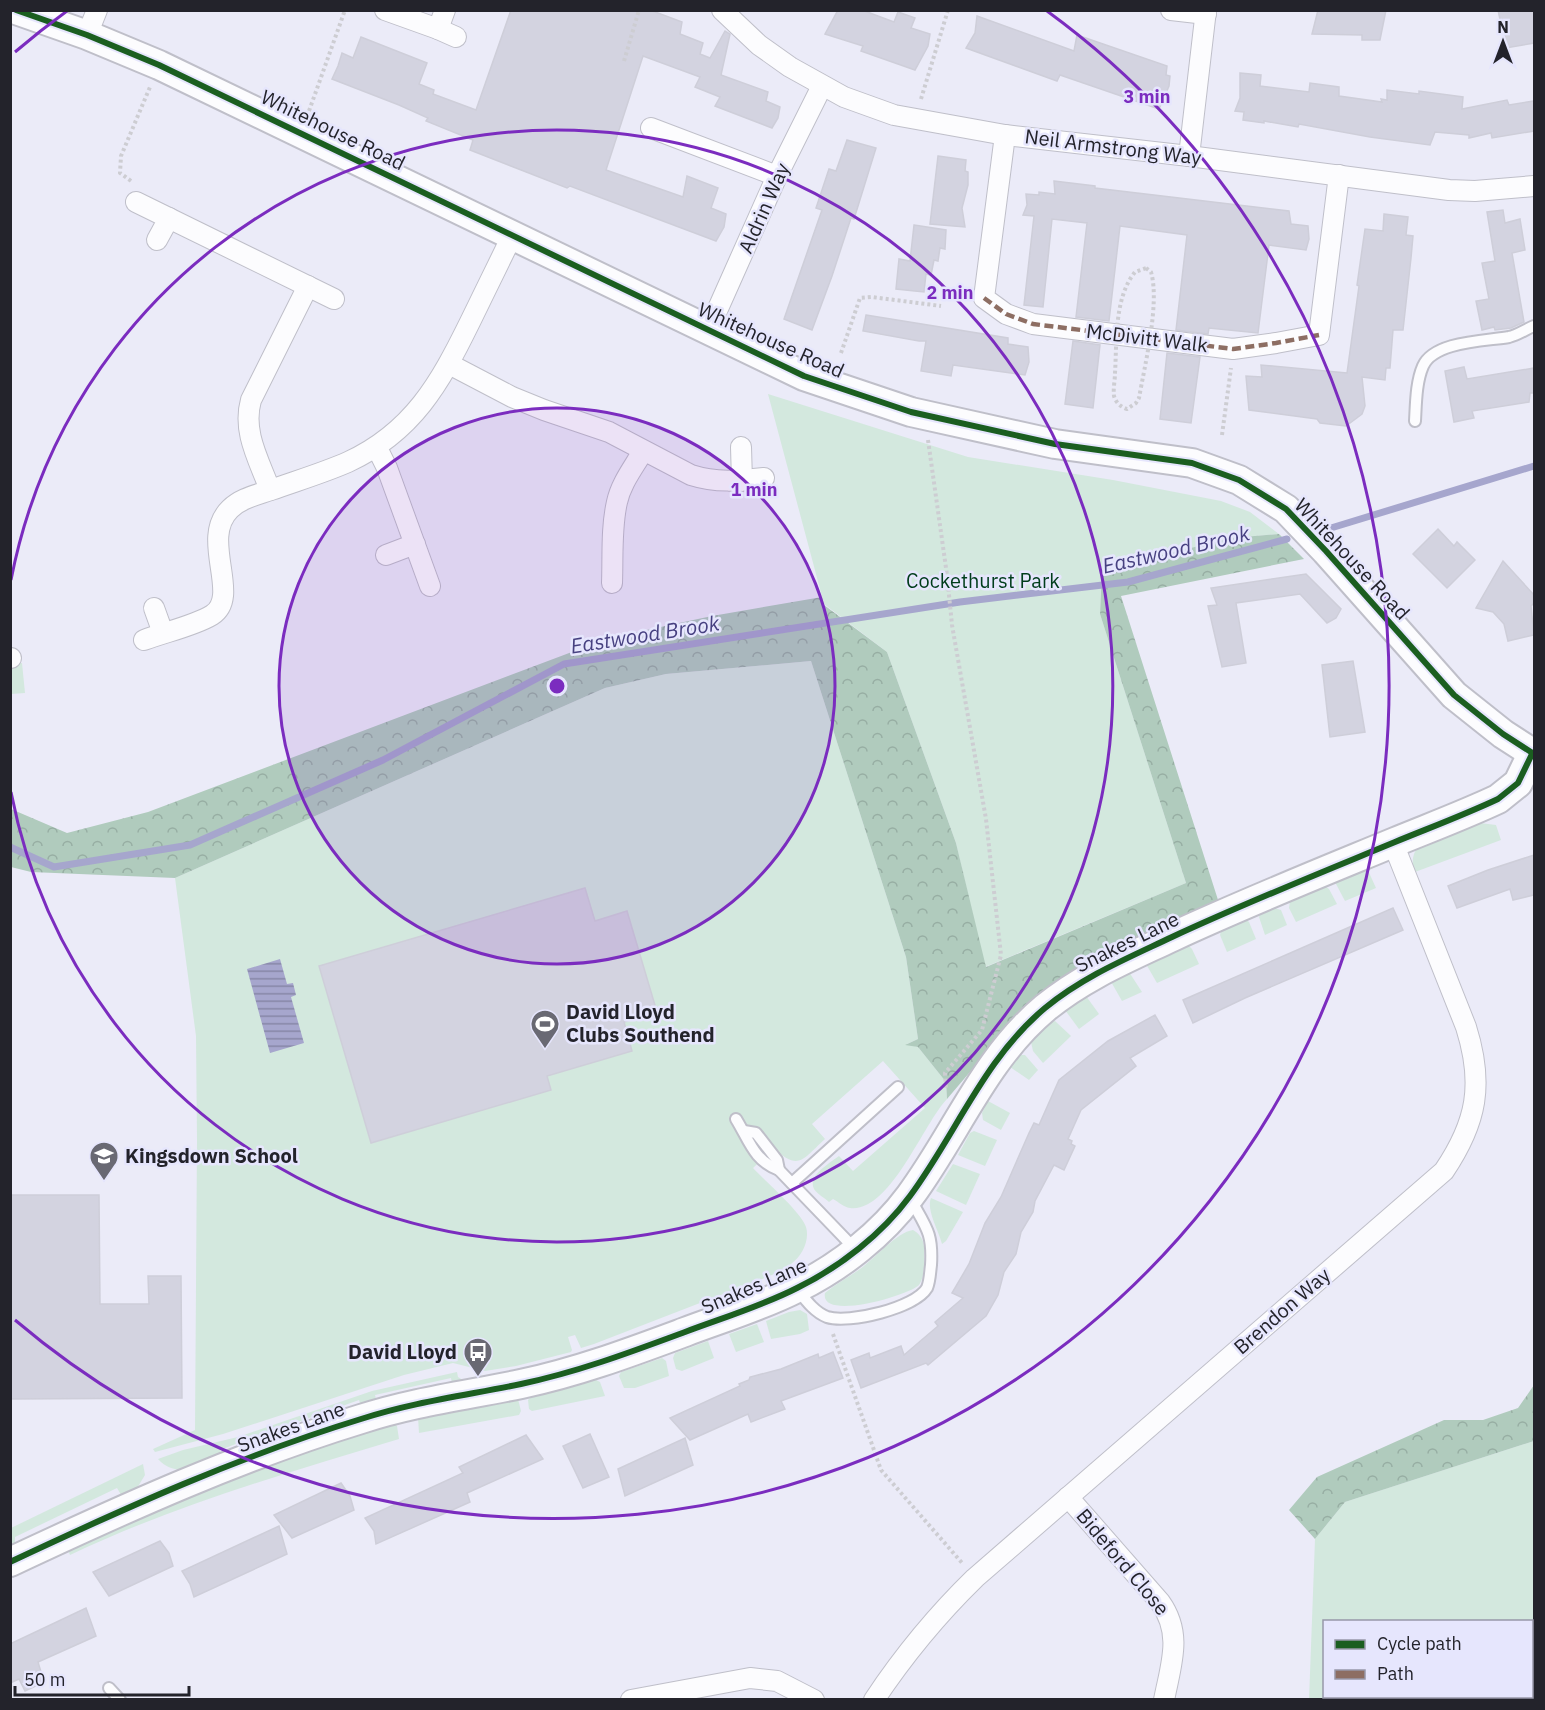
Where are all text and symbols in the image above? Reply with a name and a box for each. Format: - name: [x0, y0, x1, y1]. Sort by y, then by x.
- north arrow: [1473, 12, 1533, 72]
- text: N: [1497, 17, 1509, 37]
- street label: Whitehouse Road: [257, 83, 410, 176]
- text: 3 min: [1123, 85, 1171, 108]
- street label: Neil Armstrong Way: [1023, 122, 1203, 171]
- street label: Aldrin Way: [732, 158, 795, 257]
- text: 2 min: [926, 281, 974, 304]
- street label: Whitehouse Road: [694, 295, 849, 384]
- street label: McDivitt Walk: [1085, 317, 1210, 358]
- text: 1 min: [730, 478, 778, 501]
- street label: Whitehouse Road: [1289, 492, 1416, 625]
- water label: Eastwood Brook: [1099, 518, 1253, 580]
- park label: Cockethurst Park: [906, 567, 1060, 594]
- water label: Eastwood Brook: [568, 608, 722, 660]
- centre of rings: [547, 676, 567, 696]
- street label: Snakes Lane: [1070, 905, 1183, 978]
- place label: David Lloyd Clubs Southend: [566, 998, 715, 1048]
- sports icon: David Lloyd Clubs Southend: [529, 1008, 561, 1050]
- school or university icon: Kingsdown School: [88, 1140, 120, 1182]
- place label: Kingsdown School: [125, 1142, 298, 1169]
- street label: Snakes Lane: [697, 1251, 811, 1320]
- street label: Brendon Way: [1228, 1261, 1336, 1360]
- bus stop icon: David Lloyd: [462, 1336, 494, 1378]
- place label: David Lloyd: [348, 1338, 457, 1365]
- street label: Snakes Lane: [233, 1395, 348, 1458]
- street label: Bideford Close: [1071, 1503, 1176, 1621]
- legend: [1323, 1620, 1533, 1698]
- text: Cycle path: [1377, 1632, 1462, 1655]
- scale bar: [15, 1659, 189, 1697]
- text: Path: [1377, 1662, 1414, 1685]
- text: 50 m: [24, 1668, 66, 1691]

